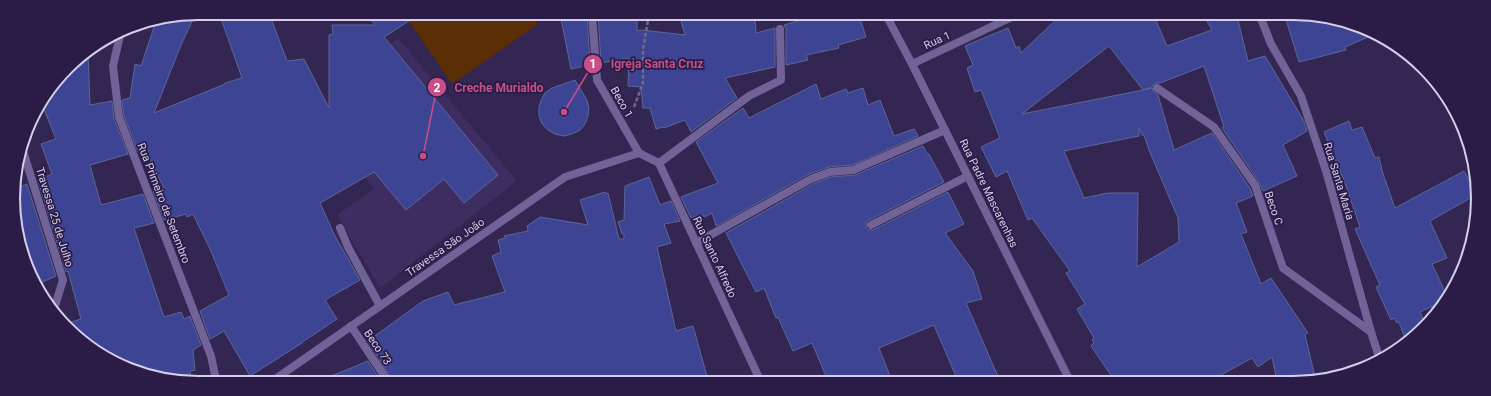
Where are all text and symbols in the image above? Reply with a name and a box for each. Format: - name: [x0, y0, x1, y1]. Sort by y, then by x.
- street label: Rua 1: [922, 29, 953, 52]
- callout: Igreja Santa Cruz: [583, 52, 711, 76]
- text: 1: [590, 57, 596, 71]
- text: Igreja Santa Cruz: [611, 57, 703, 71]
- callout: Creche Murialdo: [427, 75, 552, 99]
- text: 2: [434, 81, 441, 95]
- text: Creche Murialdo: [455, 81, 544, 95]
- street label: Beco 1: [608, 84, 635, 120]
- street label: Rua Padre Mascarenhas: [957, 137, 1021, 250]
- street label: Rua Primeiro de Setembro: [135, 141, 193, 265]
- street label: Rua Santa Maria: [1321, 141, 1356, 222]
- street label: Travessa 25 de Julho: [33, 166, 76, 269]
- street label: Beco C: [1262, 190, 1285, 227]
- street label: Rua Santo Alfredo: [690, 214, 739, 300]
- street label: Travessa São João: [404, 215, 487, 279]
- street label: Beco 73: [361, 327, 394, 367]

